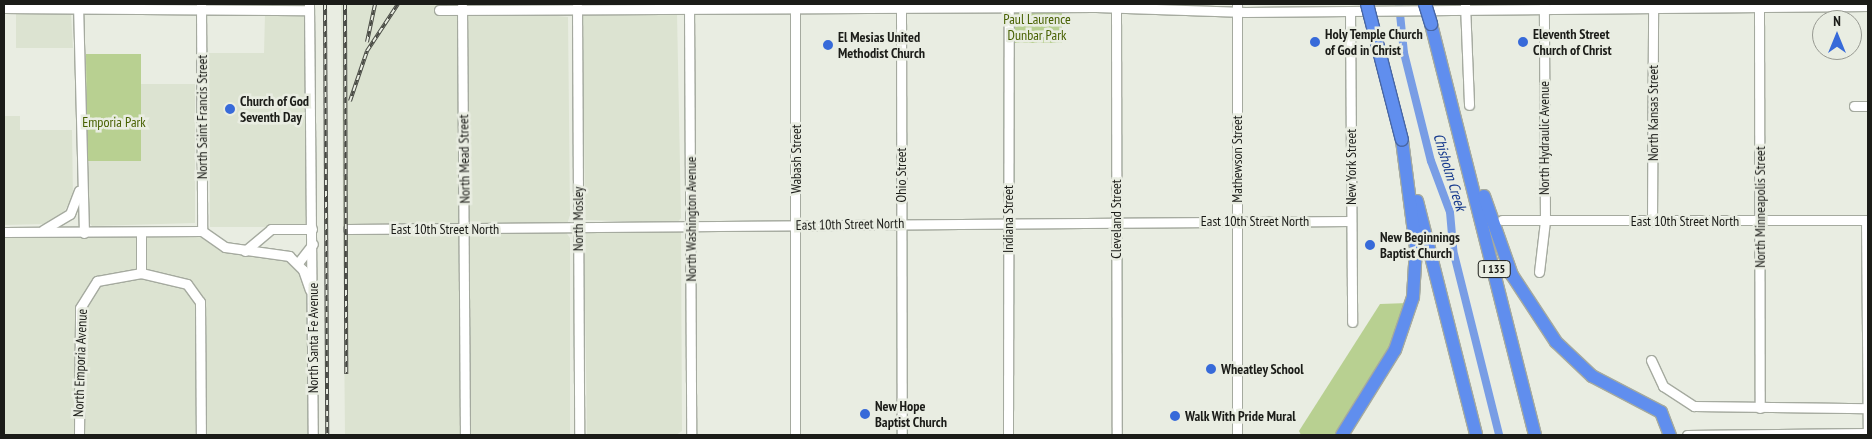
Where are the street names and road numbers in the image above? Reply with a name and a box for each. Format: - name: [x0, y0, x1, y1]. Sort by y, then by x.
- street label: North Saint Francis Street: [194, 55, 210, 179]
- street label: North Kansas Street: [1645, 65, 1661, 161]
- street label: North Hydraulic Avenue: [1536, 81, 1552, 195]
- street label: North Mead Street: [455, 114, 473, 204]
- street label: Mathewson Street: [1229, 115, 1245, 203]
- street label: Wabash Street: [788, 124, 804, 194]
- street label: New York Street: [1343, 128, 1359, 206]
- street label: North Minneapolis Street: [1752, 146, 1768, 268]
- street label: Ohio Street: [893, 148, 909, 202]
- street label: North Washington Avenue: [683, 156, 699, 282]
- street label: Cleveland Street: [1108, 179, 1124, 259]
- street label: Indiana Street: [1000, 185, 1016, 253]
- street label: North Mosley: [570, 187, 586, 251]
- street label: East 10th Street North: [1201, 213, 1309, 229]
- street label: East 10th Street North: [1631, 213, 1739, 229]
- street label: East 10th Street North: [796, 215, 904, 233]
- street label: East 10th Street North: [391, 221, 499, 237]
- road number: I 135: [1476, 260, 1512, 278]
- street label: North Santa Fe Avenue: [305, 283, 321, 393]
- street label: North Emporia Avenue: [70, 308, 90, 418]

